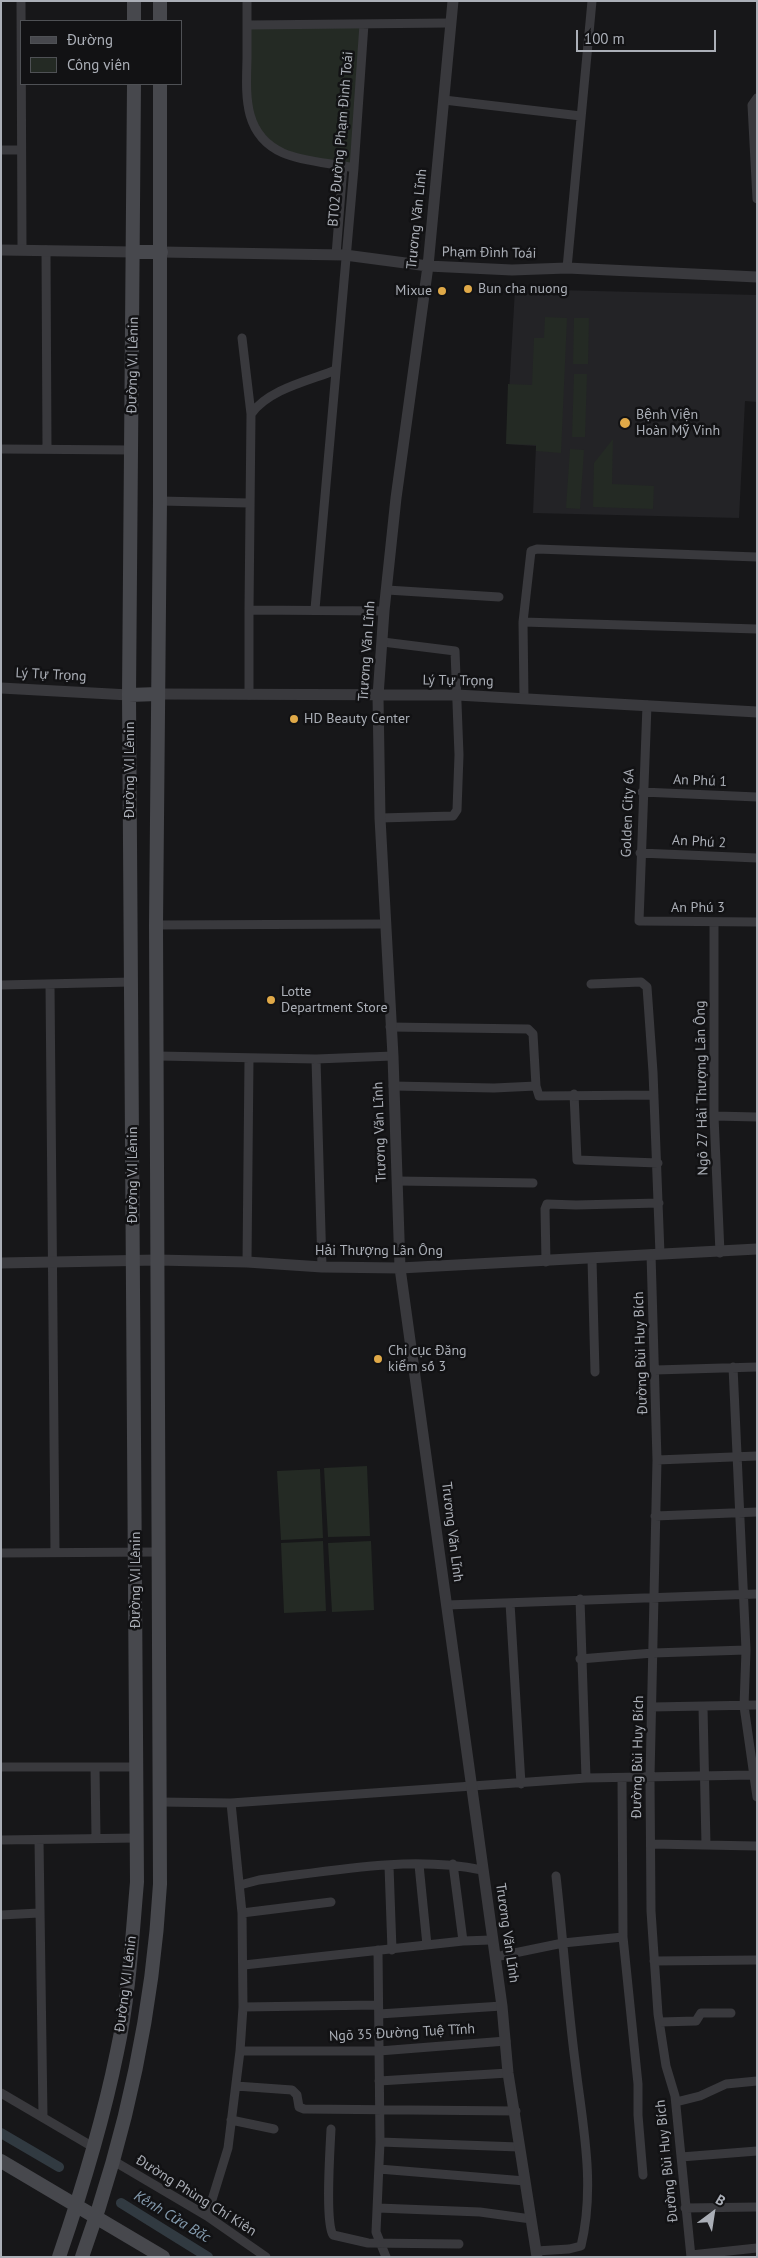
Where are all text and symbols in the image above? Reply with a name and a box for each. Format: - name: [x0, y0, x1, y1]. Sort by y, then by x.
- legend: [20, 20, 182, 85]
- scale bar: [578, 20, 718, 52]
- text: 100 m: [584, 29, 625, 48]
- text: Đường: [67, 30, 113, 49]
- street label: BT02 Đường Phạm Đình Toái: [325, 51, 357, 227]
- text: Công viên: [67, 55, 130, 74]
- street label: Trương Văn Lĩnh: [403, 168, 431, 270]
- street label: Phạm Đình Toái: [442, 244, 536, 262]
- place label: Bun cha nuong: [478, 281, 568, 297]
- place label: Mixue: [395, 283, 432, 299]
- marker: Bun cha nuong: [462, 283, 474, 295]
- marker: Mixue: [436, 285, 448, 297]
- street label: Đường V.I Lênin: [124, 317, 142, 413]
- place label: Bệnh Viện Hoàn Mỹ Vinh: [636, 407, 720, 440]
- marker: Bệnh Viện Hoàn Mỹ Vinh: [618, 416, 632, 430]
- street label: Trương Văn Lĩnh: [355, 600, 379, 702]
- street label: Lý Tự Trọng: [15, 665, 87, 685]
- street label: Lý Tự Trọng: [422, 672, 494, 690]
- place label: HD Beauty Center: [304, 711, 410, 727]
- marker: HD Beauty Center: [288, 713, 300, 725]
- street label: Đường V.I Lênin: [122, 722, 138, 818]
- street label: Golden City 6A: [618, 768, 638, 858]
- street label: An Phú 1: [673, 772, 727, 790]
- street label: An Phú 2: [672, 832, 726, 852]
- street label: An Phú 3: [671, 900, 725, 916]
- place label: Lotte Department Store: [281, 984, 388, 1016]
- marker: Lotte Department Store: [265, 994, 277, 1006]
- street label: Ngõ 27 Hải Thượng Lãn Ông: [692, 1000, 712, 1176]
- street label: Trương Văn Lĩnh: [370, 1081, 390, 1183]
- street label: Đường V.I Lênin: [125, 1127, 141, 1223]
- street label: Hải Thượng Lãn Ông: [315, 1243, 443, 1259]
- street label: Đường Bùi Huy Bích: [630, 1291, 652, 1415]
- place label: Chi cục Đăng kiểm số 3: [388, 1343, 467, 1375]
- marker: Chi cục Đăng kiểm số 3: [372, 1353, 384, 1365]
- street label: Trương Văn Lĩnh: [438, 1481, 466, 1583]
- street label: Đường V.I Lênin: [128, 1532, 144, 1628]
- street label: Đường Bùi Huy Bích: [629, 1695, 647, 1819]
- street label: Trương Văn Lĩnh: [492, 1882, 522, 1984]
- street label: Đường V.I Lênin: [112, 1935, 140, 2033]
- street label: Ngõ 35 Đường Tuệ Tĩnh: [329, 2021, 475, 2045]
- street label: Đường Bùi Huy Bích: [652, 2099, 682, 2223]
- street label: Đường Phùng Chí Kiên: [133, 2152, 259, 2240]
- water label: Kênh Cửa Bắc: [131, 2187, 213, 2247]
- north arrow: [688, 2188, 738, 2238]
- text: B: [713, 2190, 729, 2210]

